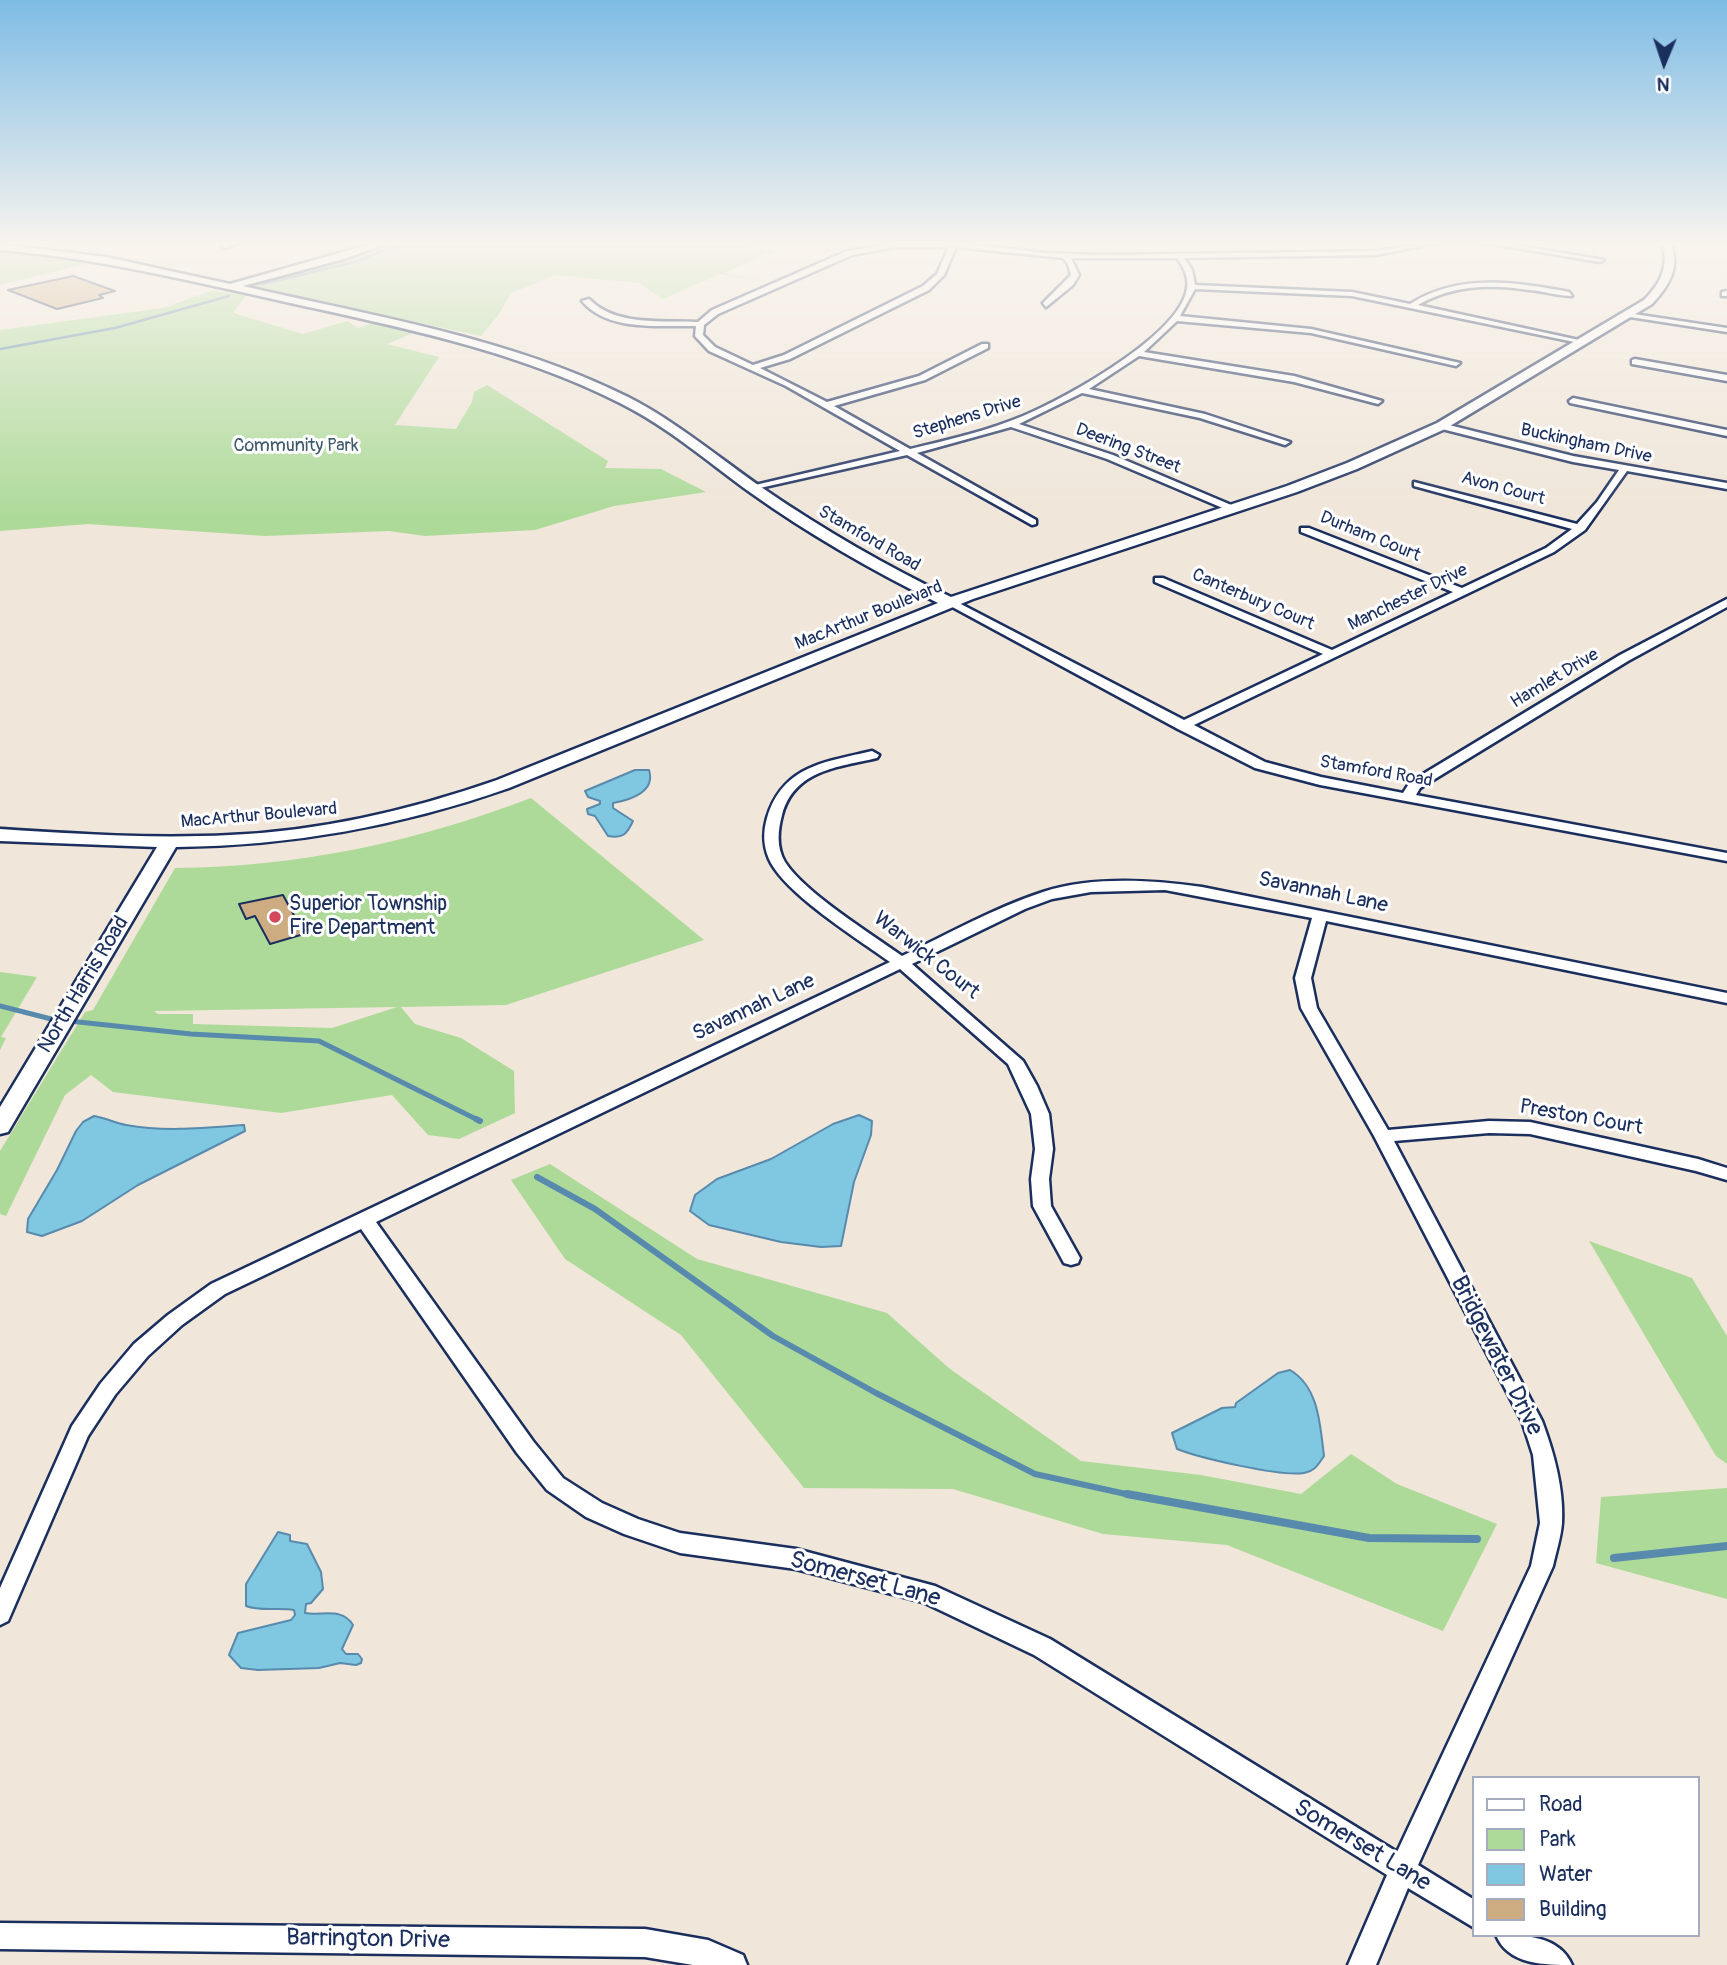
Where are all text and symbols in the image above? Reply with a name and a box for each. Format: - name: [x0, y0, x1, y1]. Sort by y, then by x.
- north arrow: [1629, 28, 1699, 98]
- text: N: [1656, 72, 1670, 96]
- street label: Stephens Drive: [910, 391, 1024, 445]
- street label: Deering Street: [1073, 419, 1183, 479]
- street label: Buckingham Drive: [1518, 420, 1654, 468]
- park label: Community Park: [233, 435, 359, 457]
- street label: Avon Court: [1459, 467, 1547, 511]
- street label: Stamford Road: [814, 501, 924, 577]
- street label: Durham Court: [1317, 507, 1423, 567]
- street label: Manchester Drive: [1345, 560, 1471, 636]
- street label: Canterbury Court: [1189, 564, 1317, 636]
- street label: MacArthur Boulevard: [792, 577, 946, 655]
- street label: Hamlet Drive: [1507, 644, 1603, 714]
- street label: Stamford Road: [1318, 751, 1434, 793]
- street label: MacArthur Boulevard: [180, 798, 338, 834]
- street label: Savannah Lane: [1256, 867, 1390, 919]
- place label: Superior Township Fire Department: [289, 892, 447, 942]
- street label: Warwick Court: [868, 907, 984, 1005]
- marker: Superior Township Fire Department: [267, 909, 283, 925]
- street label: North Harris Road: [33, 912, 135, 1058]
- street label: Savannah Lane: [689, 969, 819, 1047]
- street label: Preston Court: [1517, 1095, 1645, 1141]
- street label: Bridgewater Drive: [1443, 1271, 1549, 1441]
- street label: Somerset Lane: [787, 1546, 943, 1614]
- legend: [1472, 1776, 1699, 1937]
- text: Road: [1539, 1791, 1583, 1818]
- street label: Somerset Lane: [1288, 1794, 1436, 1898]
- text: Park: [1539, 1826, 1576, 1853]
- text: Water: [1539, 1861, 1592, 1888]
- text: Building: [1539, 1896, 1606, 1923]
- street label: Barrington Drive: [286, 1924, 450, 1956]

